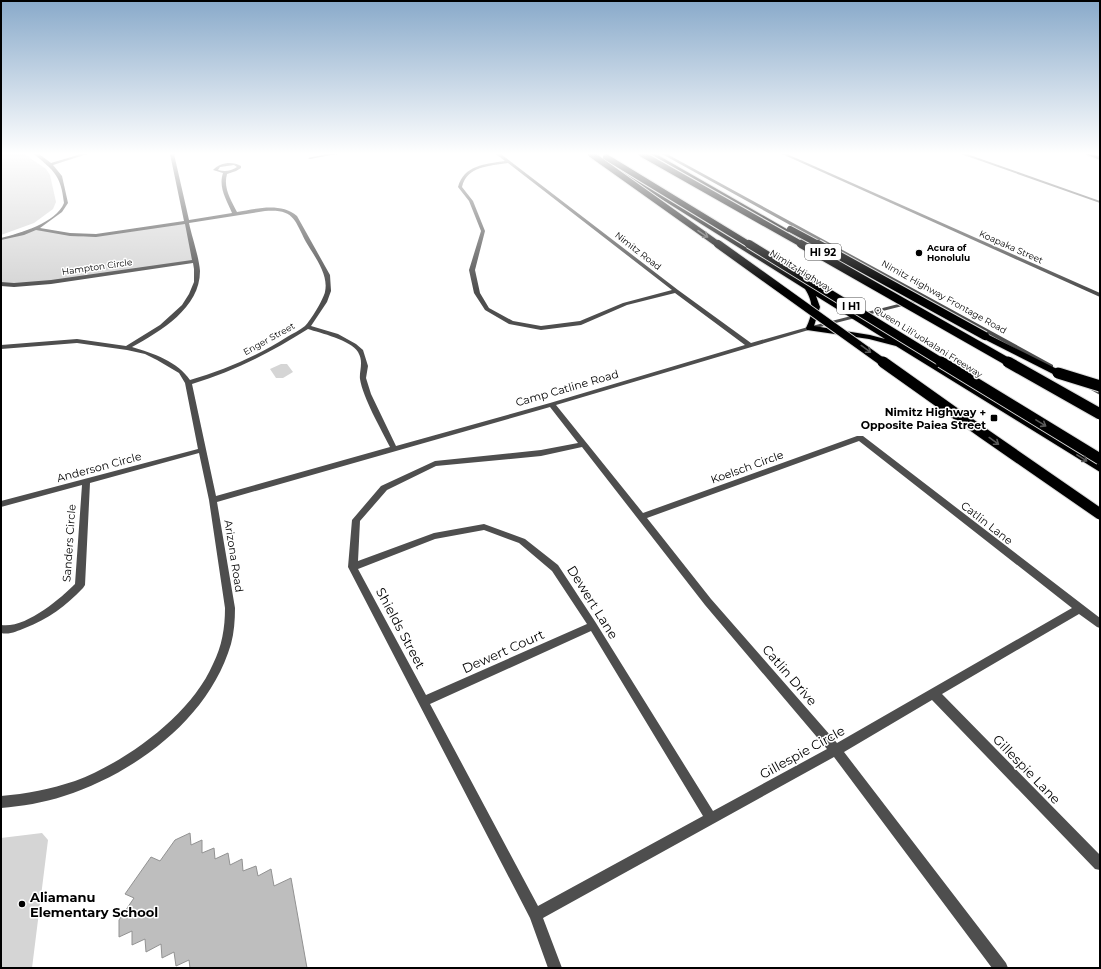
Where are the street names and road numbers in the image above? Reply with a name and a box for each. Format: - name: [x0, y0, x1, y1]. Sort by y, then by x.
- street label: Koapaka Street: [978, 228, 1045, 266]
- street label: Nimitz Road: [613, 229, 664, 272]
- road number: HI 92: [805, 244, 841, 260]
- street label: Nimitz Highway: [768, 247, 835, 294]
- street label: Hampton Circle: [61, 256, 133, 277]
- street label: Nimitz Highway Frontage Road: [880, 257, 1009, 336]
- road number: I H1: [837, 298, 865, 314]
- street label: Queen Liliʻuokalani Freeway: [872, 303, 985, 380]
- street label: Enger Street: [241, 320, 297, 357]
- street label: Camp Catline Road: [514, 367, 620, 409]
- street label: Koelsch Circle: [709, 447, 786, 487]
- street label: Anderson Circle: [55, 449, 143, 485]
- street label: Catlin Lane: [958, 498, 1016, 548]
- street label: Sanders Circle: [59, 503, 79, 582]
- street label: Arizona Road: [221, 519, 247, 593]
- street label: Dewert Lane: [564, 562, 622, 642]
- street label: Shields Street: [373, 585, 429, 671]
- street label: Dewert Court: [459, 626, 547, 676]
- street label: Catlin Drive: [759, 641, 821, 709]
- street label: Gillespie Circle: [757, 722, 847, 782]
- street label: Gillespie Lane: [990, 731, 1064, 807]

